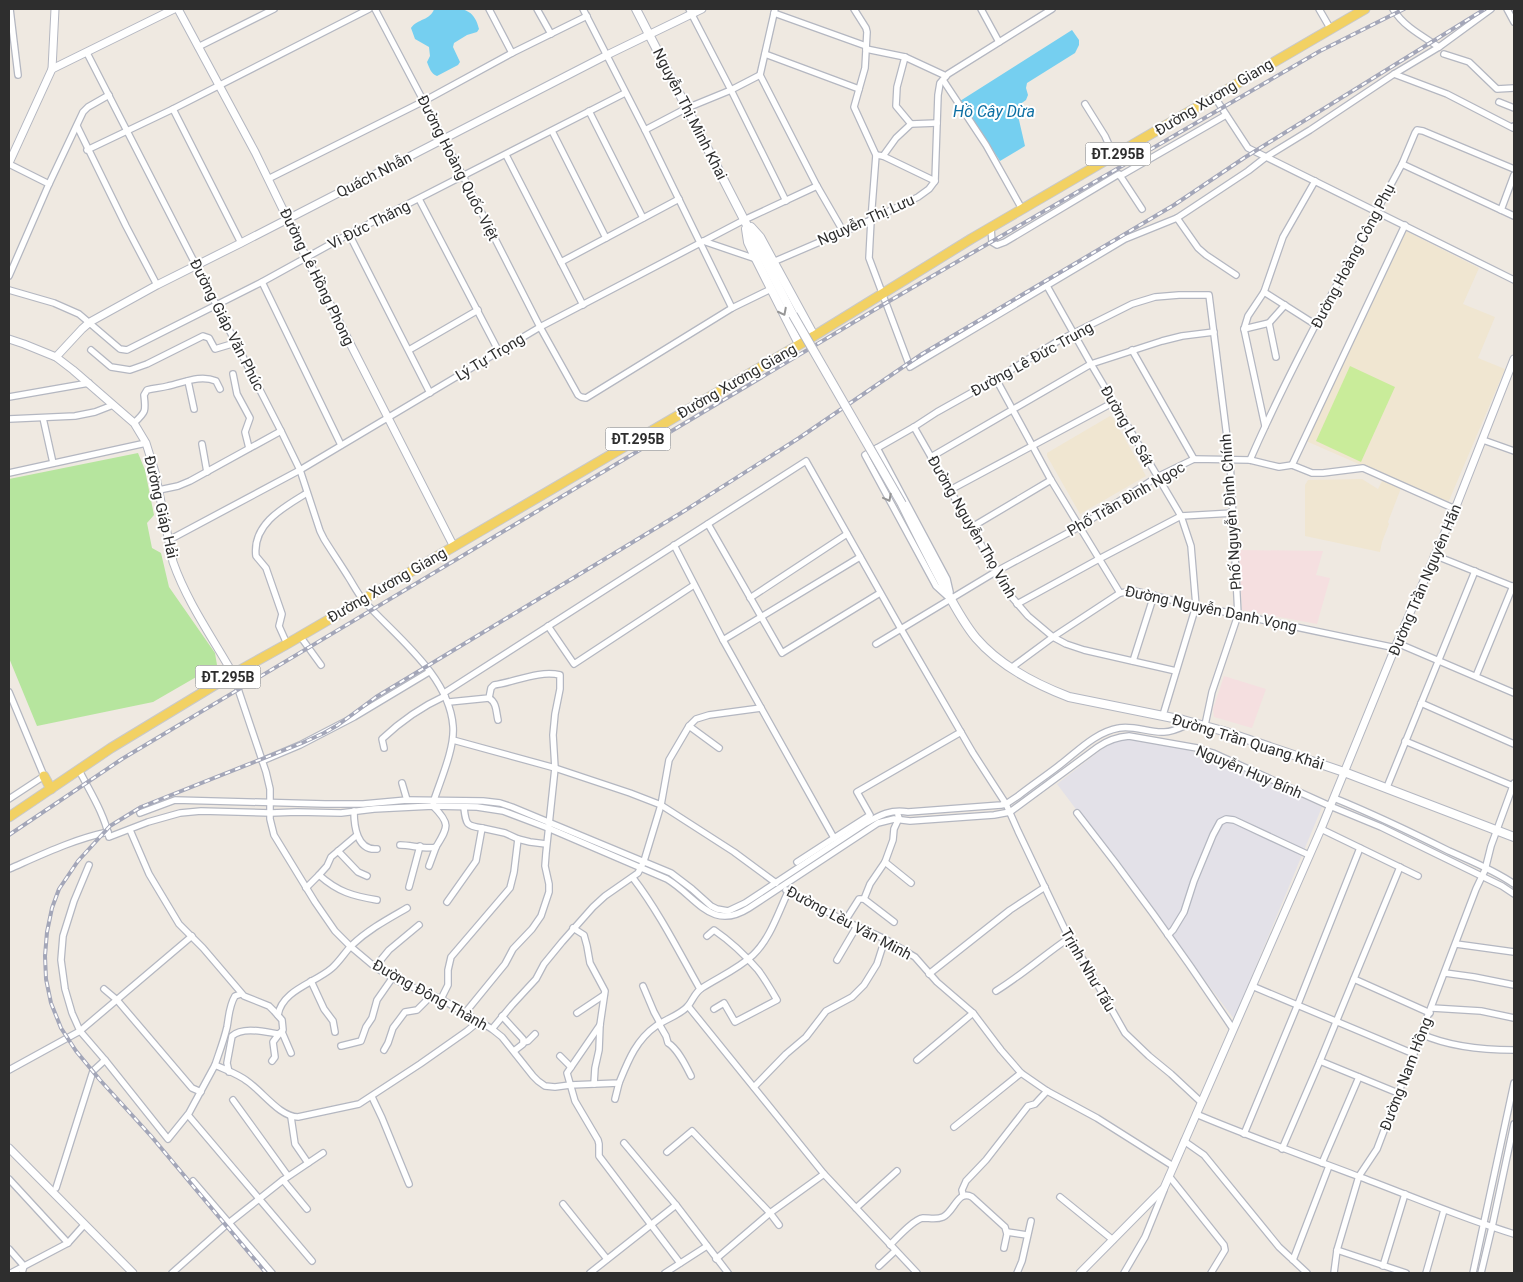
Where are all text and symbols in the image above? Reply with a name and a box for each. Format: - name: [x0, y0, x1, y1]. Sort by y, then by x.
- street label: Nguyễn Thị Minh Khai: [649, 45, 731, 183]
- street label: Đường Xương Giang: [1152, 55, 1276, 139]
- street label: Đường Hoàng Quốc Việt: [413, 92, 503, 244]
- water label: Hồ Cây Dừa: [953, 102, 1035, 121]
- road number: ĐT.295B: [1086, 142, 1150, 166]
- street label: Quách Nhẫn: [333, 148, 415, 202]
- street label: Đường Hoàng Công Phụ: [1307, 181, 1399, 331]
- street label: Nguyễn Thị Lưu: [815, 191, 917, 249]
- street label: Vi Đức Thăng: [325, 197, 413, 253]
- street label: Đường Lê Hồng Phong: [276, 205, 358, 349]
- street label: Đường Giáp Văn Phúc: [186, 256, 268, 394]
- one-way arrow: [777, 307, 787, 316]
- street label: Đường Lê Đức Trung: [968, 318, 1096, 400]
- street label: Lý Tự Trọng: [452, 329, 528, 385]
- street label: Đường Xương Giang: [674, 340, 800, 422]
- street label: Đường Lê Sát: [1097, 382, 1157, 470]
- road number: ĐT.295B: [606, 428, 670, 450]
- street label: Phố Nguyễn Đình Chính: [1217, 433, 1245, 591]
- street label: Đường Nguyễn Thọ Vinh: [924, 453, 1020, 601]
- street label: Đường Giáp Hải: [140, 454, 182, 560]
- street label: Phố Trần Đình Ngọc: [1064, 458, 1188, 540]
- one-way arrow: [882, 492, 892, 501]
- street label: Đường Trần Nguyên Hãn: [1385, 502, 1465, 658]
- street label: Đường Xương Giang: [324, 544, 450, 626]
- street label: Đường Nguyễn Danh Vọng: [1123, 582, 1299, 636]
- road number: ĐT.295B: [196, 666, 260, 689]
- street label: Đường Trần Quang Khải: [1170, 710, 1326, 774]
- street label: Nguyễn Huy Bính: [1193, 741, 1305, 803]
- street label: Đường Lều Văn Minh: [783, 882, 915, 964]
- street label: Trịnh Như Tấu: [1057, 925, 1119, 1015]
- street label: Đường Đông Thành: [369, 956, 491, 1034]
- street label: Đường Nam Hồng: [1376, 1015, 1436, 1133]

